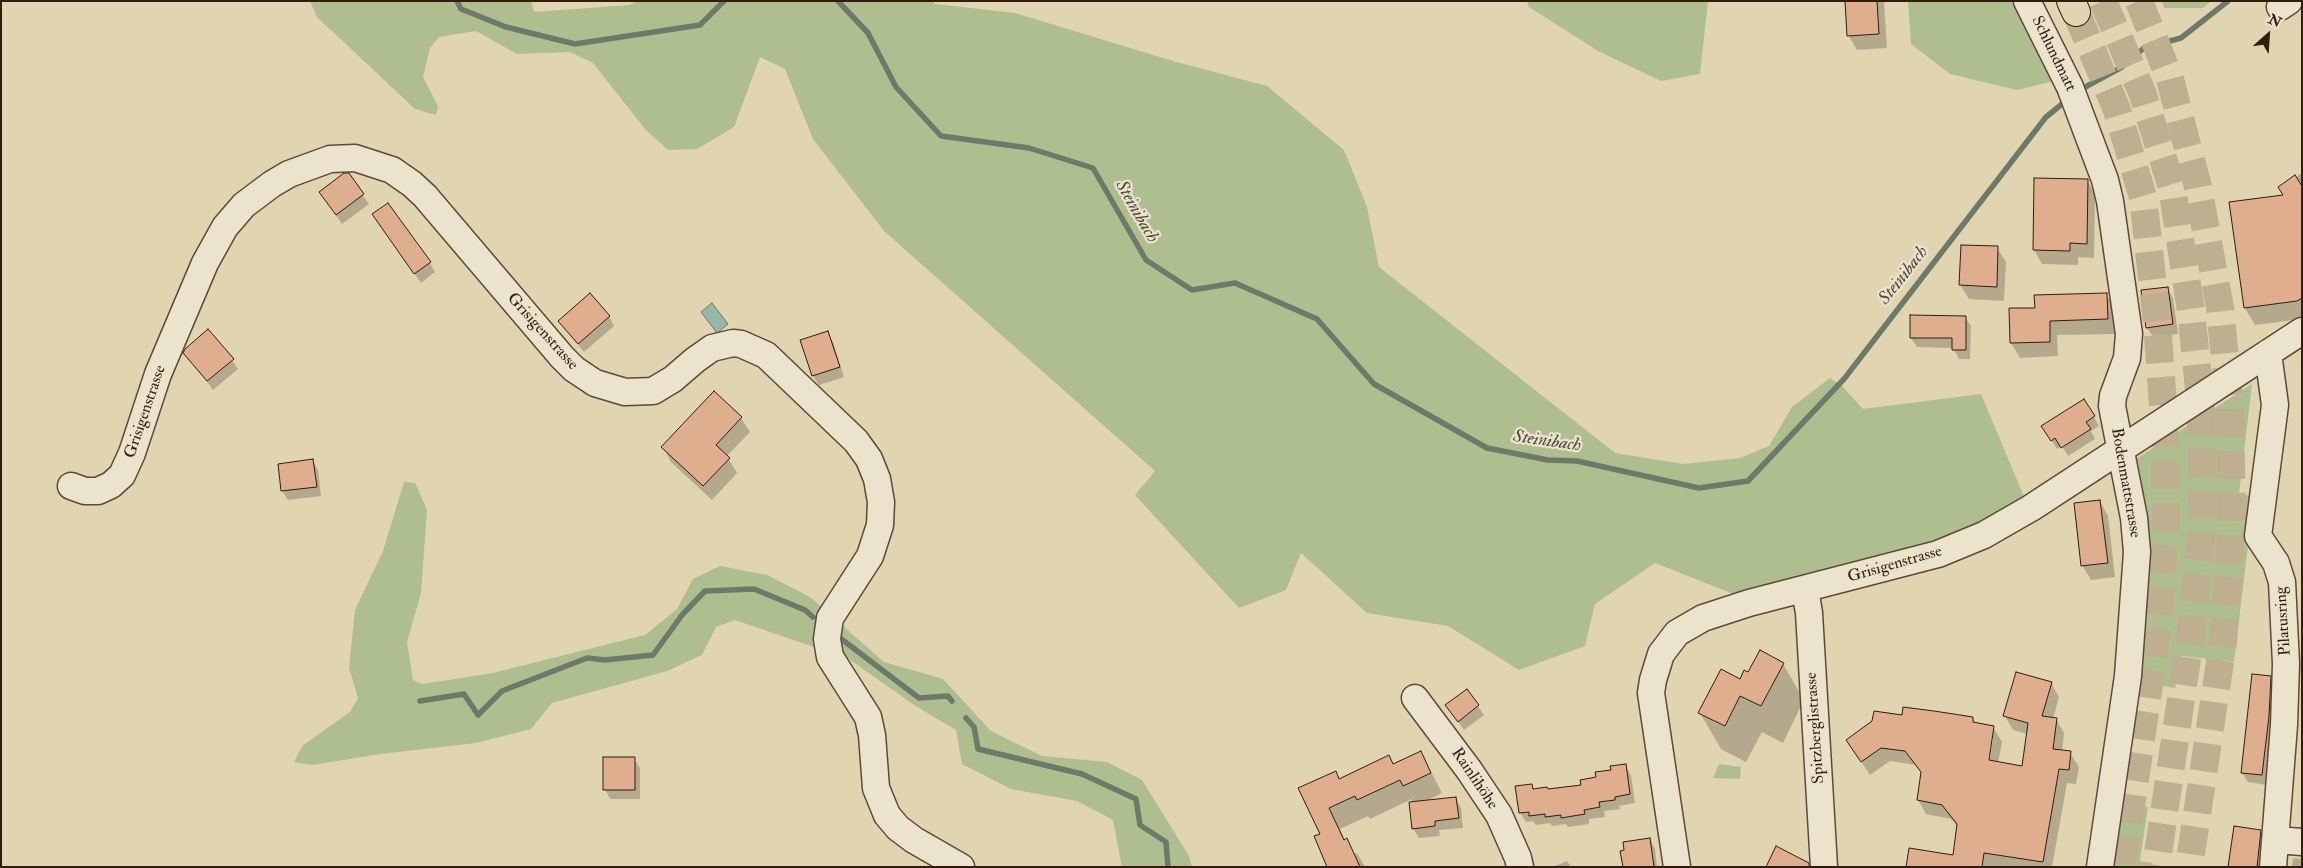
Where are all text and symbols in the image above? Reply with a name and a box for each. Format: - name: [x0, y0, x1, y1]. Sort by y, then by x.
- north arrow: [2243, 10, 2293, 60]
- text: N: [2265, 11, 2284, 31]
- street label: Schlundmatt: [2027, 13, 2079, 95]
- water label: Steinibach: [1110, 177, 1162, 247]
- water label: Steinibach: [1874, 242, 1934, 310]
- street label: Grisigenstrasse: [502, 290, 582, 374]
- street label: Grisigenstrasse: [121, 363, 171, 461]
- water label: Steinibach: [1512, 427, 1582, 457]
- street label: Bodenmattstrasse: [2106, 427, 2144, 539]
- street label: Grisigenstrasse: [1846, 542, 1944, 588]
- street label: Pilatusring: [2272, 586, 2296, 656]
- street label: Spitzberglistrasse: [1803, 672, 1829, 784]
- street label: Rainlihöhe: [1446, 745, 1502, 813]

